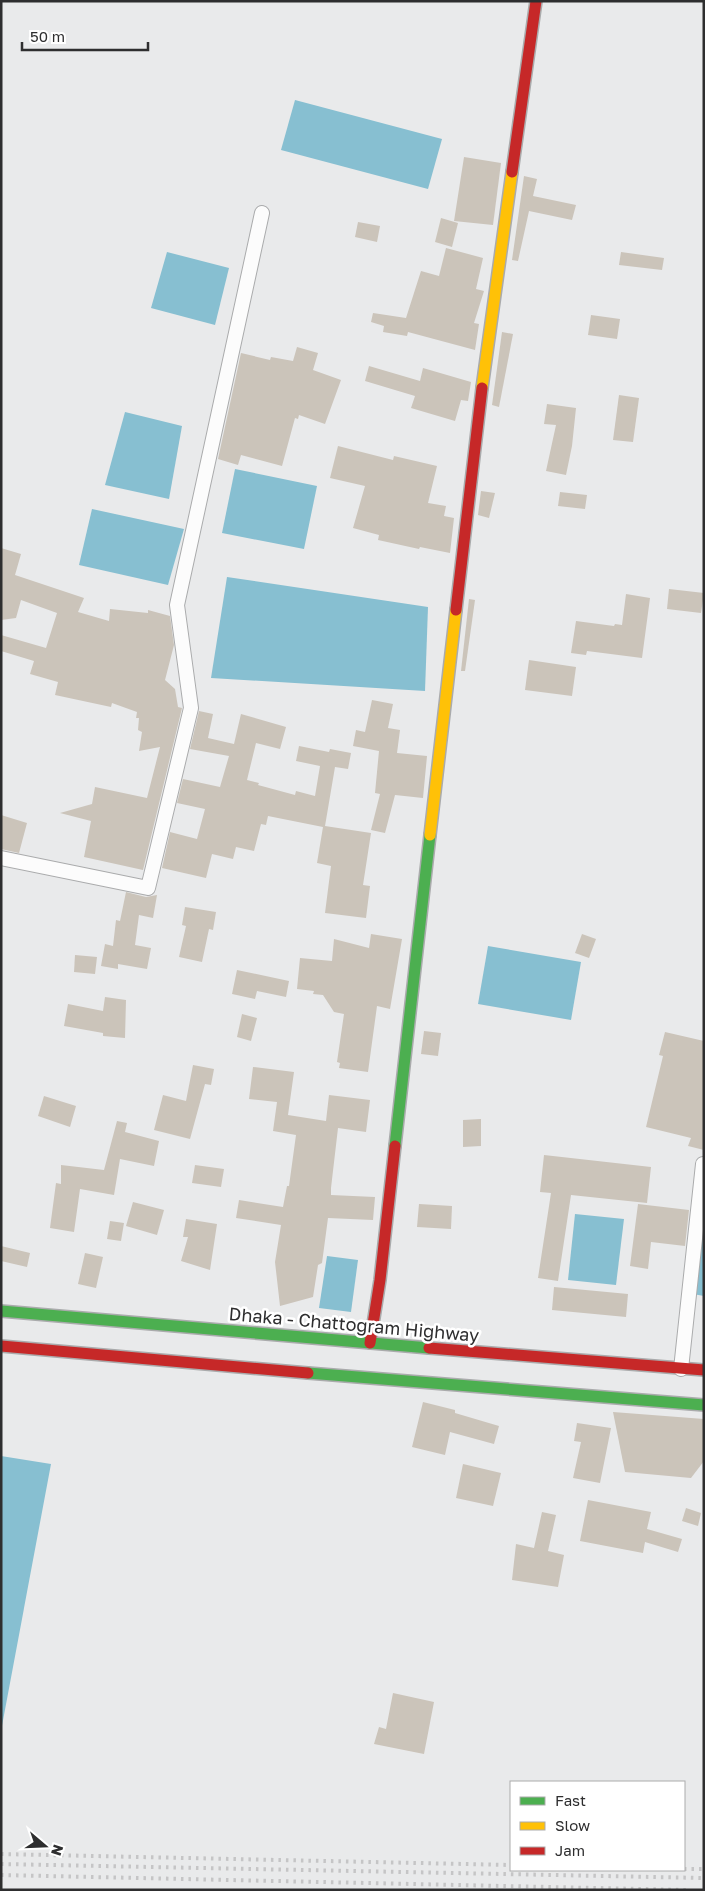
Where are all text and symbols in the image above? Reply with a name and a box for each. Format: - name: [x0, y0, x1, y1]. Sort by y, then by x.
- scale bar: [22, 20, 149, 52]
- text: 50 m: [30, 27, 65, 45]
- street label: Dhaka - Chattogram Highway: [228, 1302, 480, 1346]
- legend: [510, 1781, 685, 1871]
- text: Fast: [555, 1791, 586, 1809]
- text: Slow: [555, 1816, 590, 1834]
- north arrow: [20, 1821, 70, 1871]
- text: Jam: [555, 1841, 585, 1859]
- text: N: [48, 1843, 68, 1858]

